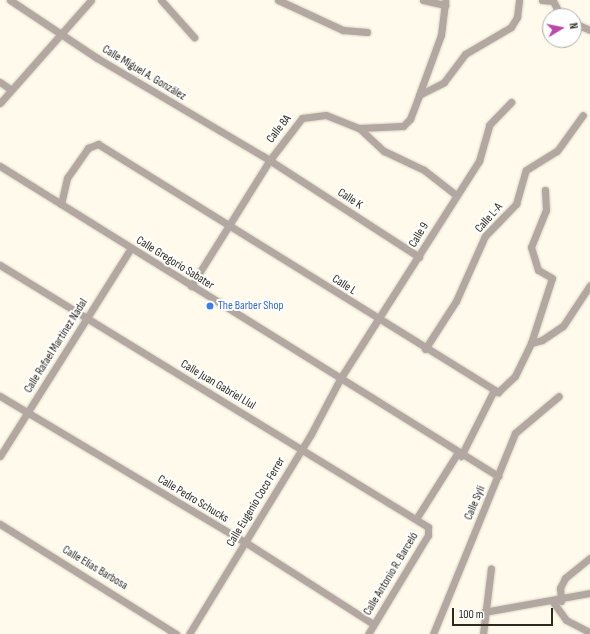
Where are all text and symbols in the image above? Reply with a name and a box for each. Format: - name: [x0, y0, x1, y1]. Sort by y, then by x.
- north arrow: [542, 8, 582, 48]
- text: N: [566, 22, 580, 30]
- street label: Calle Miguel A. González: [99, 42, 189, 104]
- street label: Calle 8A: [264, 112, 294, 146]
- street label: Calle K: [335, 186, 365, 212]
- street label: Calle L-A: [472, 200, 506, 236]
- street label: Calle 9: [406, 220, 432, 250]
- street label: Calle Gregorio Sabater: [133, 233, 217, 293]
- street label: Calle L: [329, 272, 359, 298]
- street label: Calle Rafael Martínez Nadal: [21, 296, 91, 396]
- place label: The Barber Shop: [218, 299, 283, 313]
- marker: The Barber Shop: [205, 301, 215, 311]
- street label: Calle Juan Gabriel Llul: [178, 357, 258, 413]
- street label: Calle Eugenio Coco Ferrer: [224, 455, 288, 549]
- street label: Calle Pedro Schucks: [155, 472, 231, 526]
- street label: Calle Syli: [461, 484, 489, 522]
- street label: Calle Antonio R. Barceló: [360, 530, 422, 618]
- street label: Calle Elías Barbosa: [60, 543, 130, 593]
- scale bar: [454, 600, 555, 626]
- text: 100 m: [459, 607, 484, 622]

